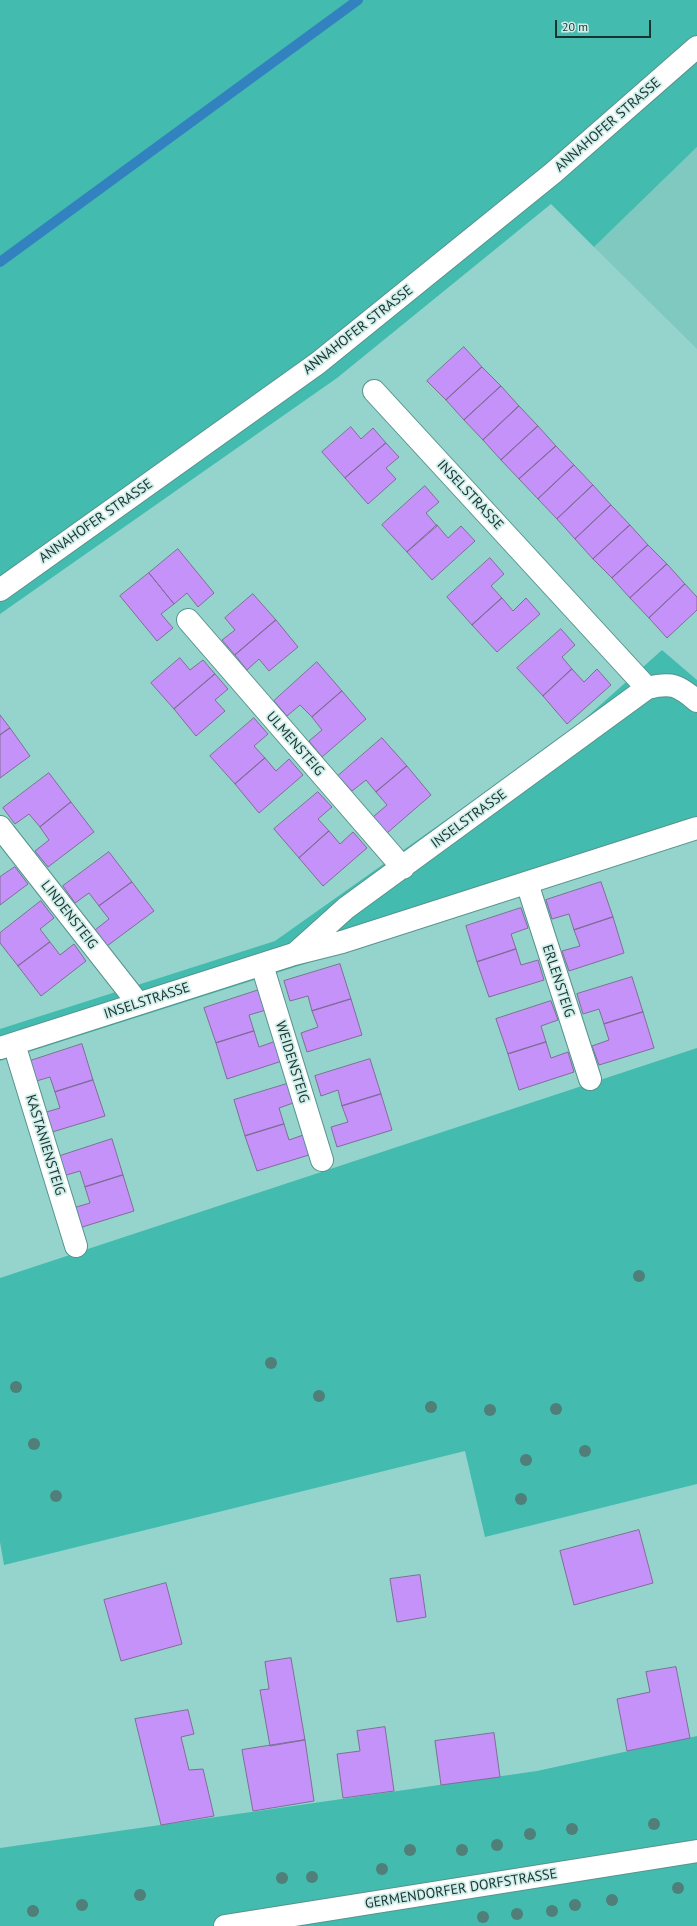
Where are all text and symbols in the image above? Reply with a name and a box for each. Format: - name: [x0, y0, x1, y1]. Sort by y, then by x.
- scale bar: [557, 12, 653, 38]
- text: 20 m: [562, 19, 588, 34]
- street label: ANNAHOFER STRASSE: [552, 74, 664, 176]
- street label: ANNAHOFER STRASSE: [300, 282, 416, 378]
- street label: INSELSTRASSE: [433, 457, 507, 533]
- street label: ANNAHOFER STRASSE: [36, 475, 156, 567]
- street label: ULMENSTEIG: [263, 708, 327, 780]
- street label: INSELSTRASSE: [428, 786, 510, 852]
- street label: LINDENSTEIG: [37, 877, 101, 953]
- street label: ERLENSTEIG: [538, 943, 578, 1019]
- street label: INSELSTRASSE: [102, 979, 192, 1023]
- street label: WEIDENSTEIG: [272, 1019, 312, 1105]
- street label: KASTANIENSTEIG: [22, 1093, 68, 1197]
- street label: GERMENDORFER DORFSTRASSE: [364, 1866, 558, 1912]

